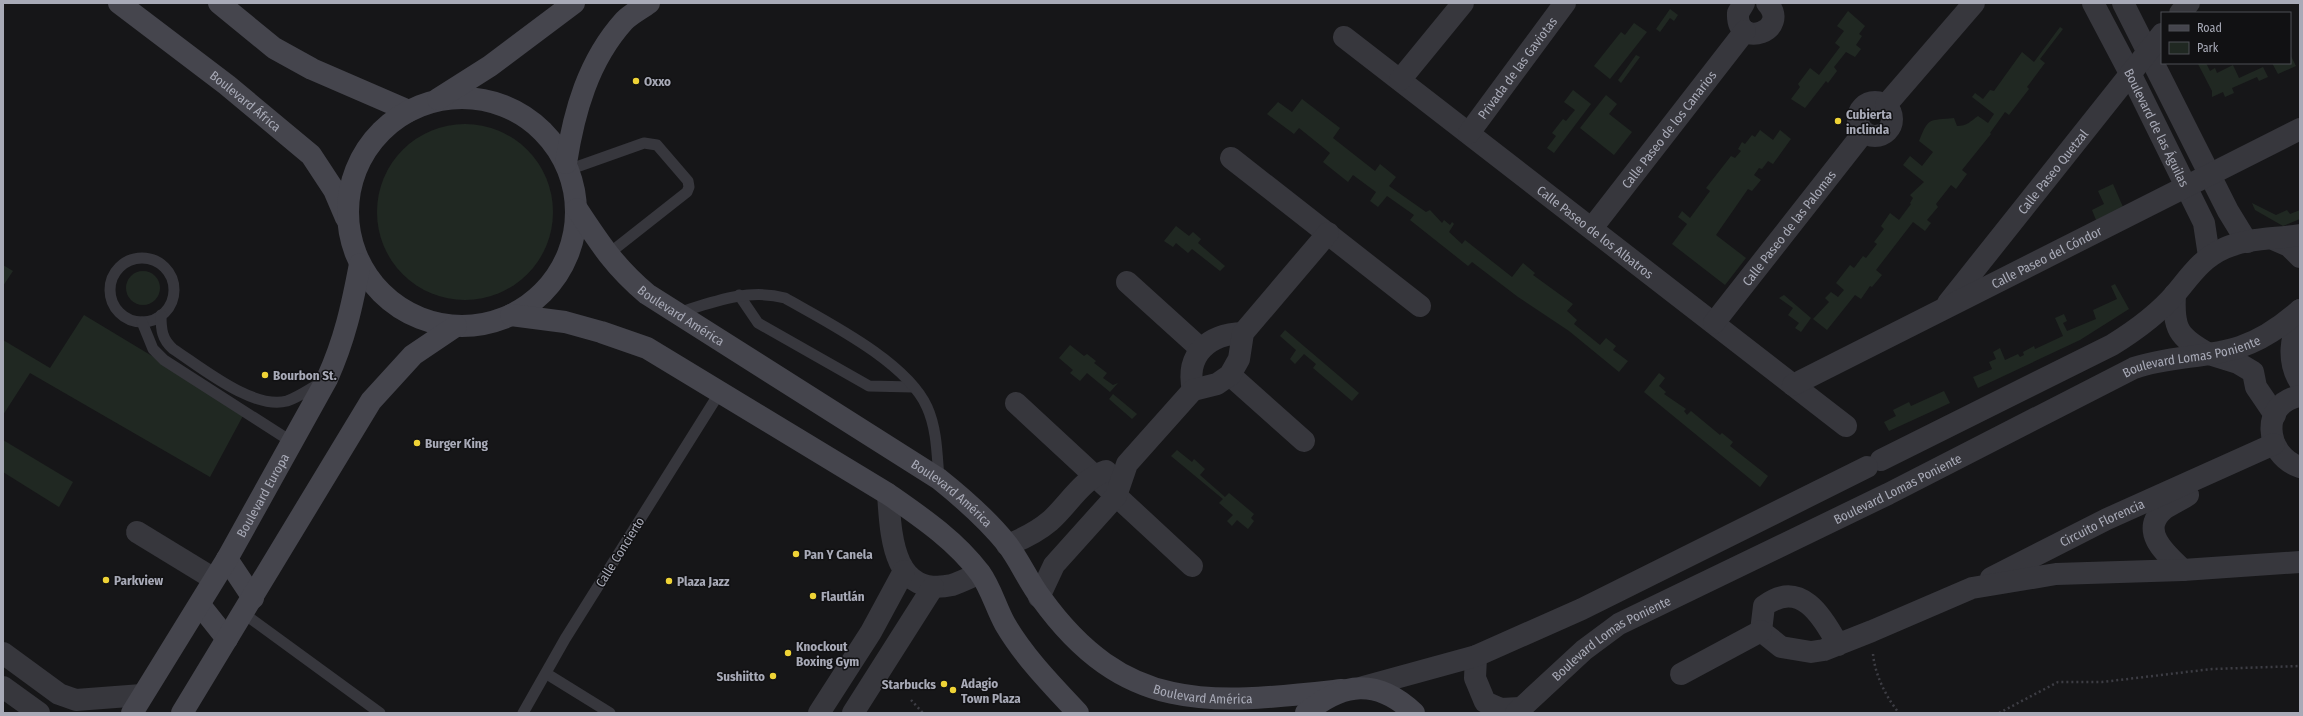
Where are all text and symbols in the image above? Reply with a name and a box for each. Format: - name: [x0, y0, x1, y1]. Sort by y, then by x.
- legend: [2161, 12, 2291, 64]
- street label: Privada de las Gaviotas: [1475, 14, 1560, 122]
- text: Road: [2197, 21, 2222, 35]
- text: Park: [2197, 41, 2219, 55]
- street label: Boulevard de las Águilas: [2121, 66, 2193, 189]
- street label: Boulevard África: [207, 67, 284, 134]
- street label: Calle Paseo de los Canarios: [1618, 67, 1719, 191]
- place label: Oxxo: [644, 74, 671, 89]
- marker: Oxxo: [631, 76, 641, 86]
- place label: Cubierta inclinda: [1846, 107, 1893, 137]
- marker: Cubierta inclinda: [1833, 116, 1843, 126]
- street label: Calle Paseo Quetzal: [2014, 126, 2091, 217]
- street label: Calle Paseo de las Palomas: [1739, 167, 1839, 289]
- street label: Calle Paseo de los Albatros: [1534, 182, 1657, 282]
- street label: Calle Paseo del Cóndor: [1989, 223, 2105, 291]
- street label: Boulevard América: [635, 282, 727, 349]
- street label: Boulevard Lomas Poniente: [2120, 332, 2263, 380]
- place label: Bourbon St.: [273, 368, 337, 383]
- marker: Bourbon St.: [260, 370, 270, 380]
- place label: Burger King: [425, 436, 489, 451]
- marker: Burger King: [412, 438, 422, 448]
- street label: Boulevard Lomas Poniente: [1831, 450, 1964, 527]
- street label: Boulevard Europa: [233, 451, 292, 540]
- street label: Boulevard América: [909, 456, 995, 530]
- street label: Circuito Florencia: [2057, 496, 2146, 549]
- street label: Calle Concierto: [593, 514, 648, 590]
- place label: Pan Y Canela: [804, 547, 873, 562]
- marker: Pan Y Canela: [791, 549, 801, 559]
- place label: Parkview: [114, 573, 163, 588]
- place label: Plaza Jazz: [677, 574, 730, 589]
- marker: Parkview: [101, 575, 111, 585]
- marker: Plaza Jazz: [664, 576, 674, 586]
- place label: Flautlán: [821, 589, 865, 604]
- marker: Flautlán: [808, 591, 818, 601]
- street label: Boulevard Lomas Poniente: [1549, 593, 1673, 684]
- place label: Knockout Boxing Gym: [796, 639, 859, 669]
- marker: Knockout Boxing Gym: [783, 648, 793, 658]
- place label: Sushiitto: [716, 669, 765, 684]
- marker: Sushiitto: [768, 671, 778, 681]
- place label: Adagio Town Plaza: [960, 676, 1021, 706]
- place label: Starbucks: [882, 677, 936, 692]
- marker: Starbucks: [939, 679, 949, 689]
- street label: Boulevard América: [1152, 681, 1253, 706]
- marker: Adagio Town Plaza: [948, 685, 958, 695]

